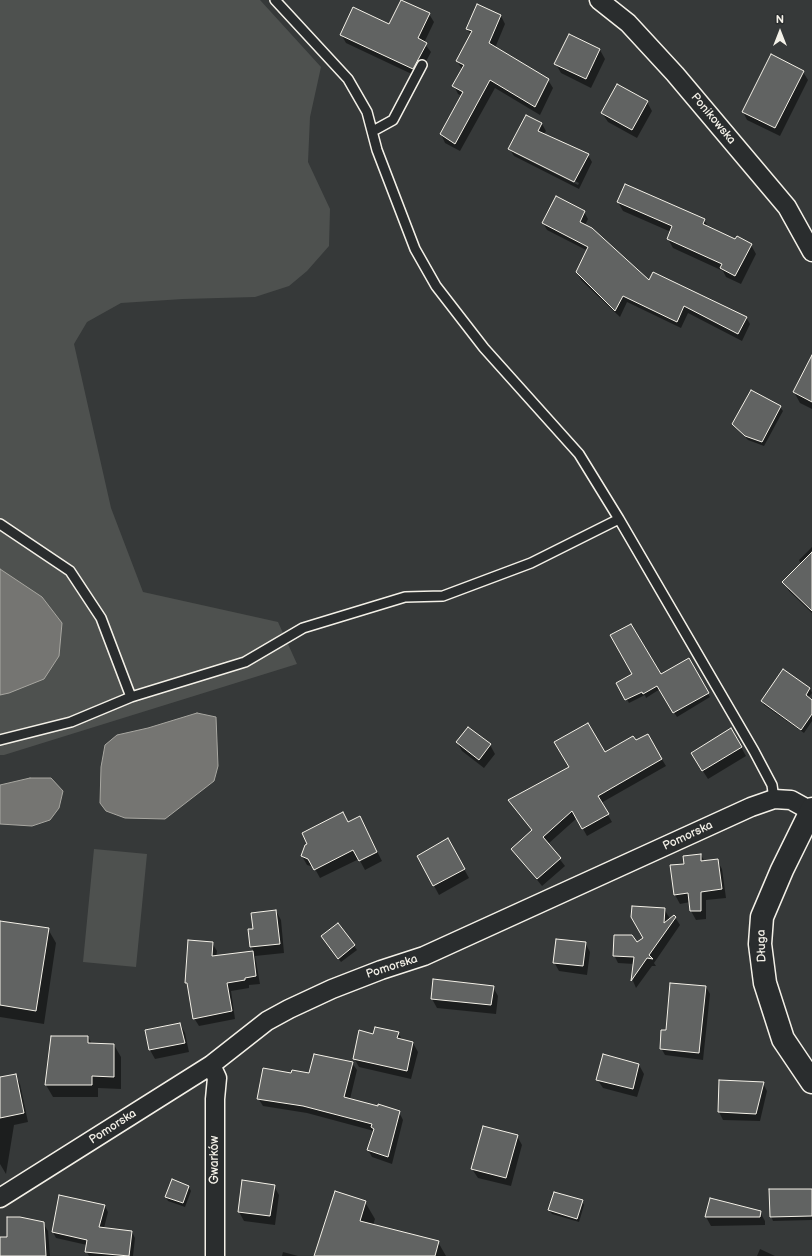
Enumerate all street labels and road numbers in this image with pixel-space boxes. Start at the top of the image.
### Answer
street label: Ponikowska [687,90,739,148]
street label: Pomorska [661,818,715,854]
street label: Długa [754,929,770,963]
street label: Pomorska [364,952,420,982]
street label: Pomorska [87,1106,139,1148]
street label: Gwarków [208,1136,222,1184]

